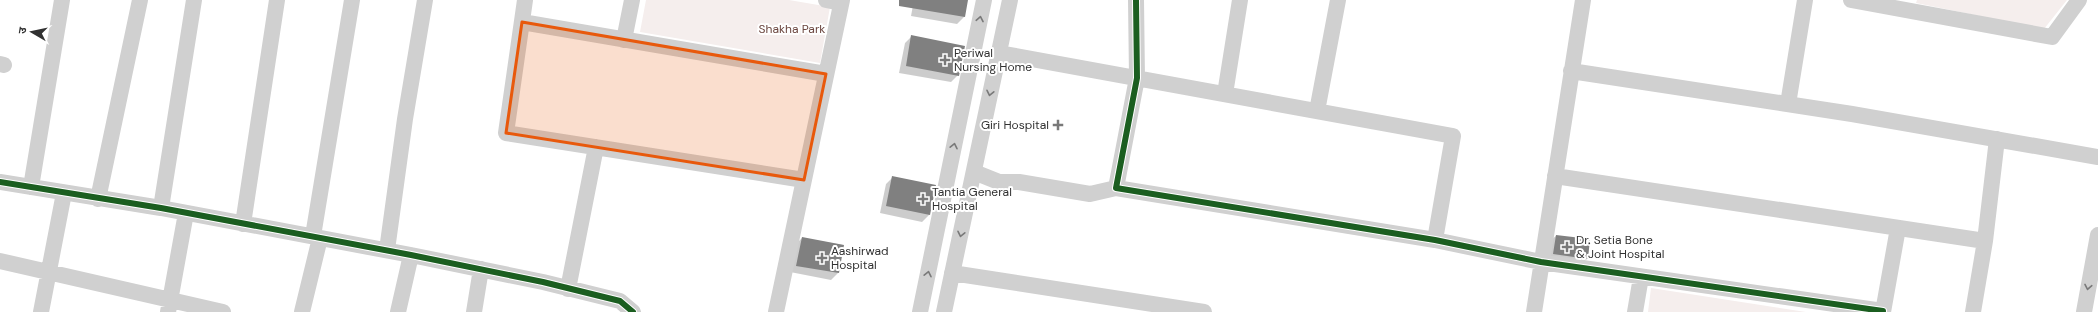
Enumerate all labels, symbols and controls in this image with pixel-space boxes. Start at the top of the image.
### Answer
north arrow [12,12,52,52]
one-way arrow [976,16,984,22]
park label: Shakha Park [759,21,825,37]
text: उ [15,26,30,35]
place label: Periwal Nursing Home [954,45,1032,75]
marker: Periwal Nursing Home [939,54,951,66]
one-way arrow [987,90,995,96]
place label: Giri Hospital [981,117,1049,133]
marker: Giri Hospital [1052,119,1064,131]
one-way arrow [950,143,958,150]
place label: Tantia General Hospital [932,184,1012,214]
marker: Tantia General Hospital [917,193,929,205]
one-way arrow [957,231,965,237]
place label: Dr. Setia Bone & Joint Hospital [1576,232,1664,262]
marker: Dr. Setia Bone & Joint Hospital [1561,241,1573,253]
place label: Aashirwad Hospital [831,243,889,273]
marker: Aashirwad Hospital [816,252,828,264]
one-way arrow [924,271,932,277]
one-way arrow [2085,284,2093,290]

